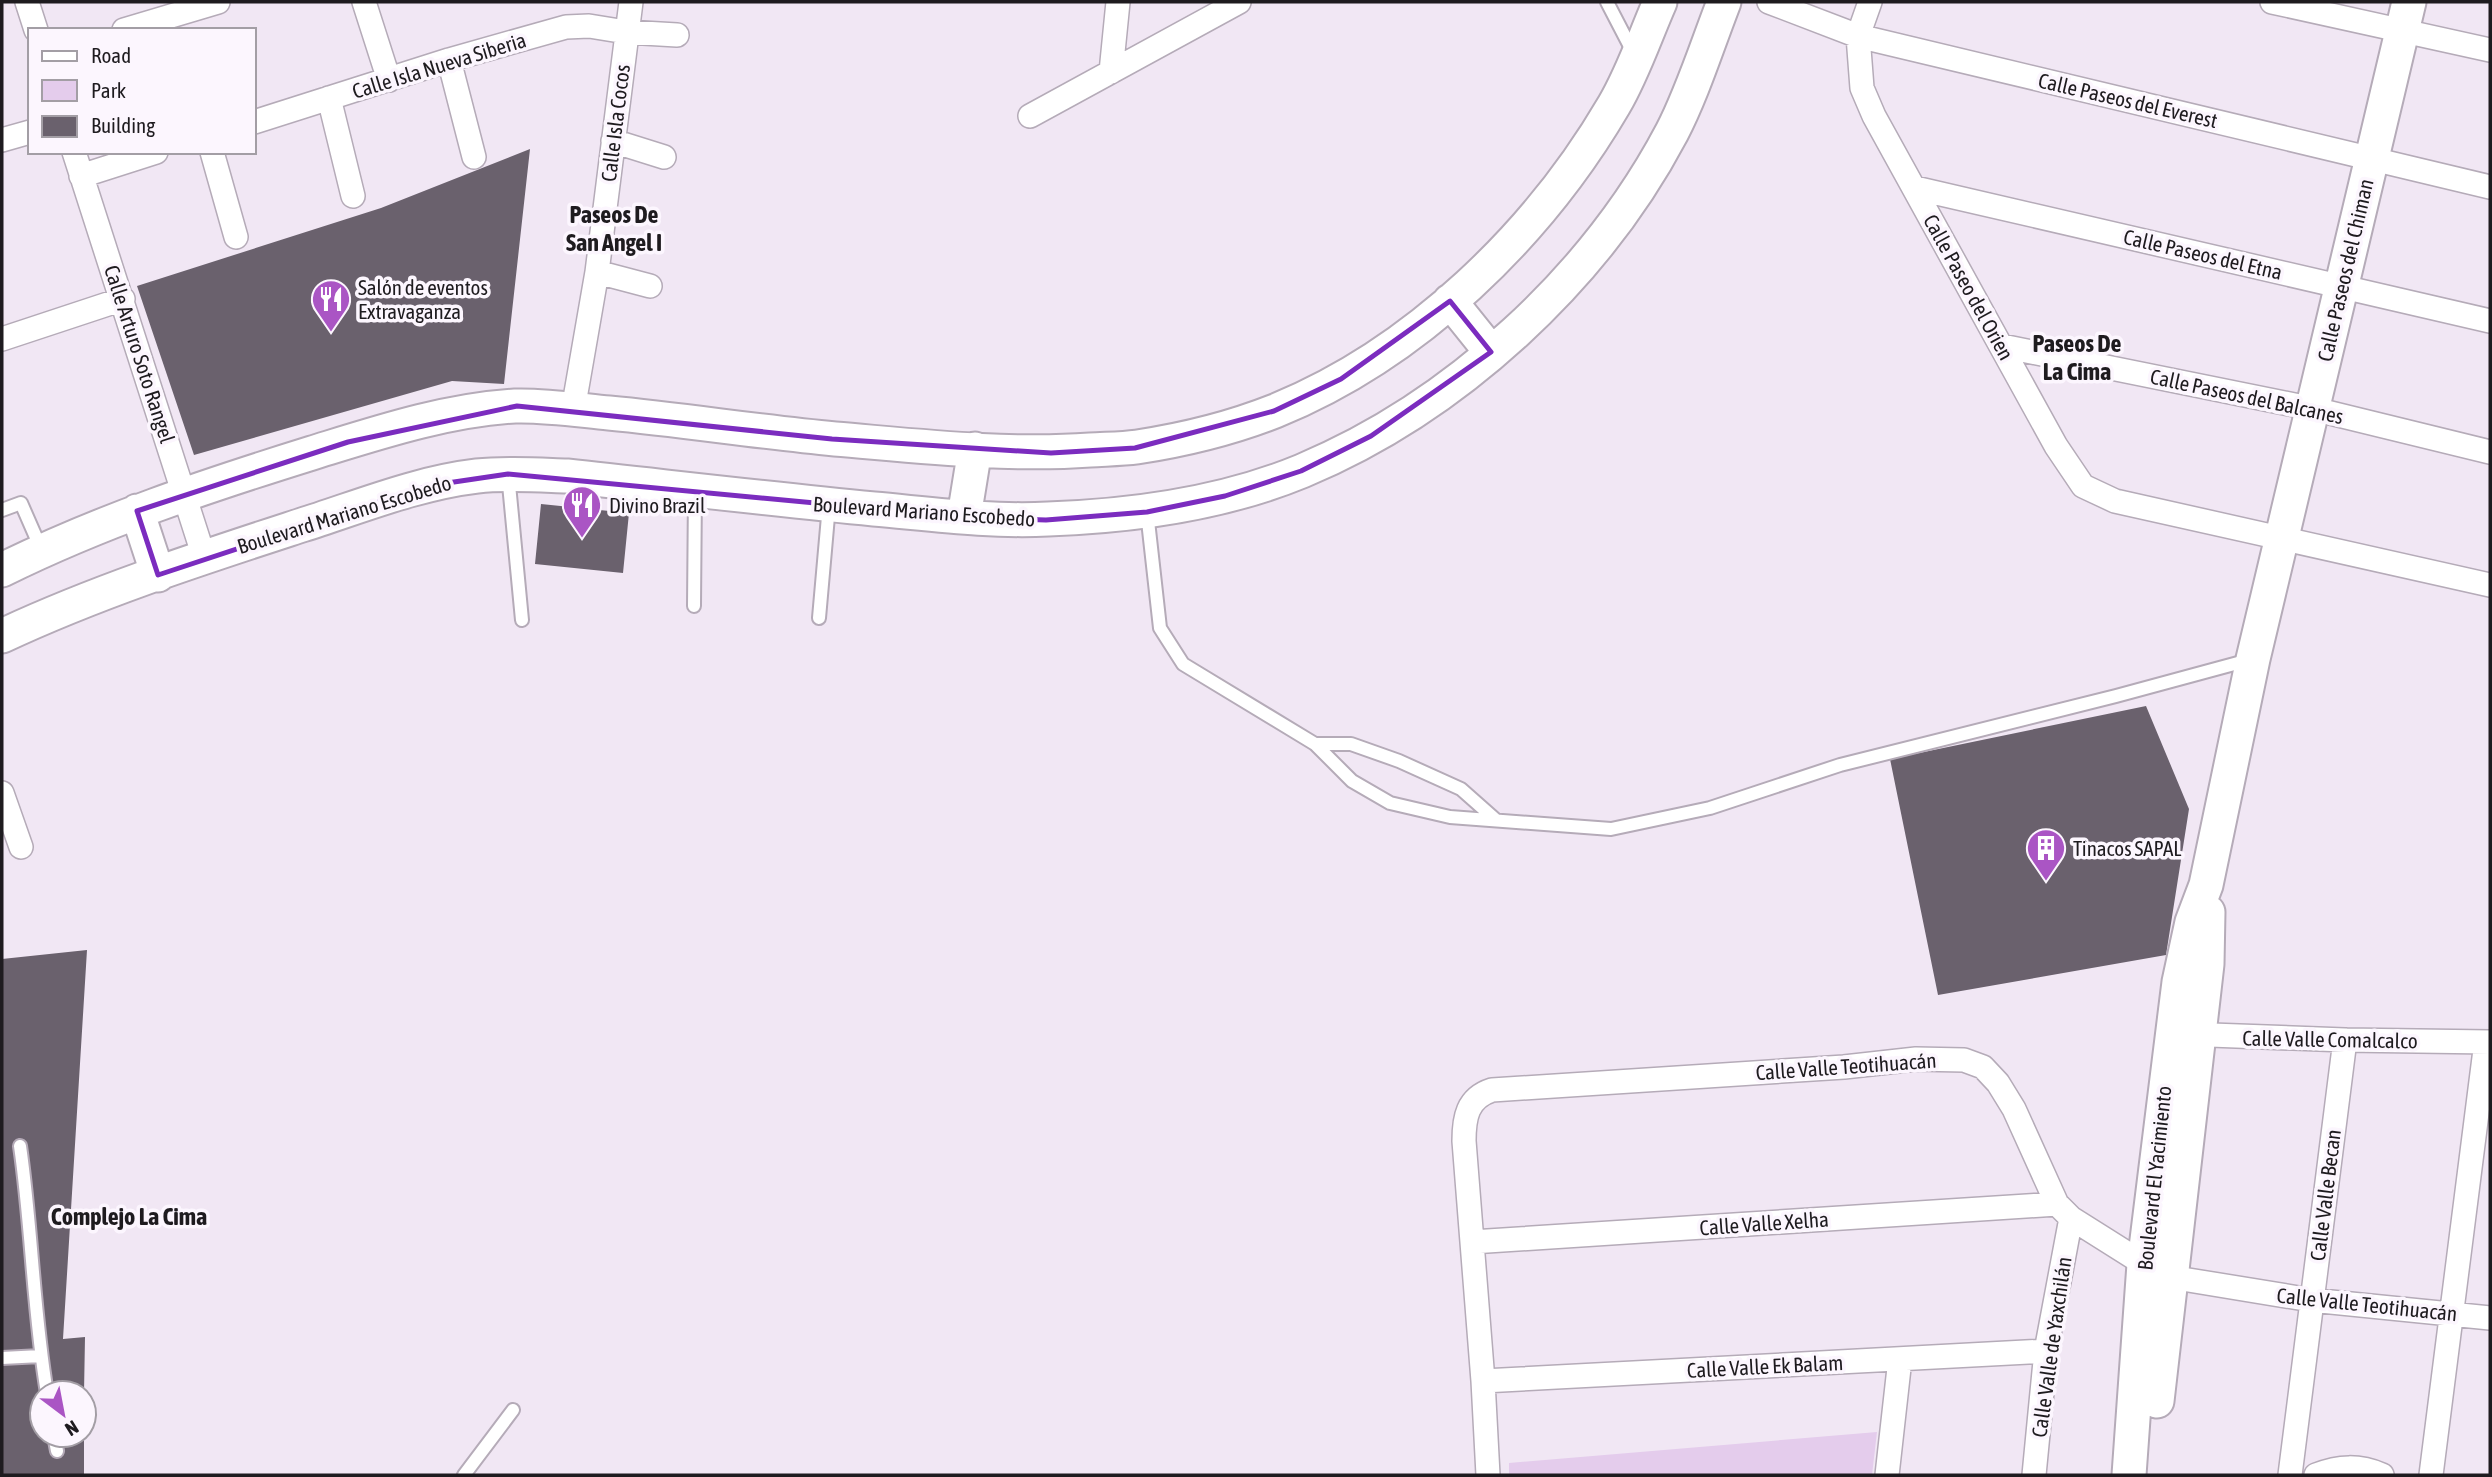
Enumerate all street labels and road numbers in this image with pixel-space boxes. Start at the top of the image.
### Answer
street label: Calle Isla Nueva Siberia [349,27,529,103]
street label: Calle Isla Cocos [596,63,634,183]
street label: Calle Paseos del Everest [2036,68,2220,132]
street label: Calle Paseos del Chiman [2312,176,2378,364]
street label: Calle Paseo del Orien [1919,210,2019,364]
street label: Calle Paseos del Etna [2121,224,2285,284]
street label: Calle Arturo Soto Rangel [100,262,180,446]
street label: Calle Paseos del Balcanes [2148,364,2346,428]
street label: Boulevard Mariano Escobedo [234,470,454,558]
street label: Boulevard Mariano Escobedo [812,491,1036,531]
street label: Calle Valle Comalcalco [2242,1025,2418,1053]
street label: Calle Valle Teotihuacán [1755,1048,1937,1084]
street label: Boulevard El Yacimiento [2132,1085,2176,1271]
street label: Calle Valle Becan [2305,1128,2345,1262]
street label: Calle Valle Xelha [1699,1207,1829,1239]
street label: Calle Valle de Yaxchilán [2026,1255,2076,1439]
street label: Calle Valle Teotihuacán [2276,1283,2458,1325]
street label: Calle Valle Ek Balam [1686,1350,1844,1382]

